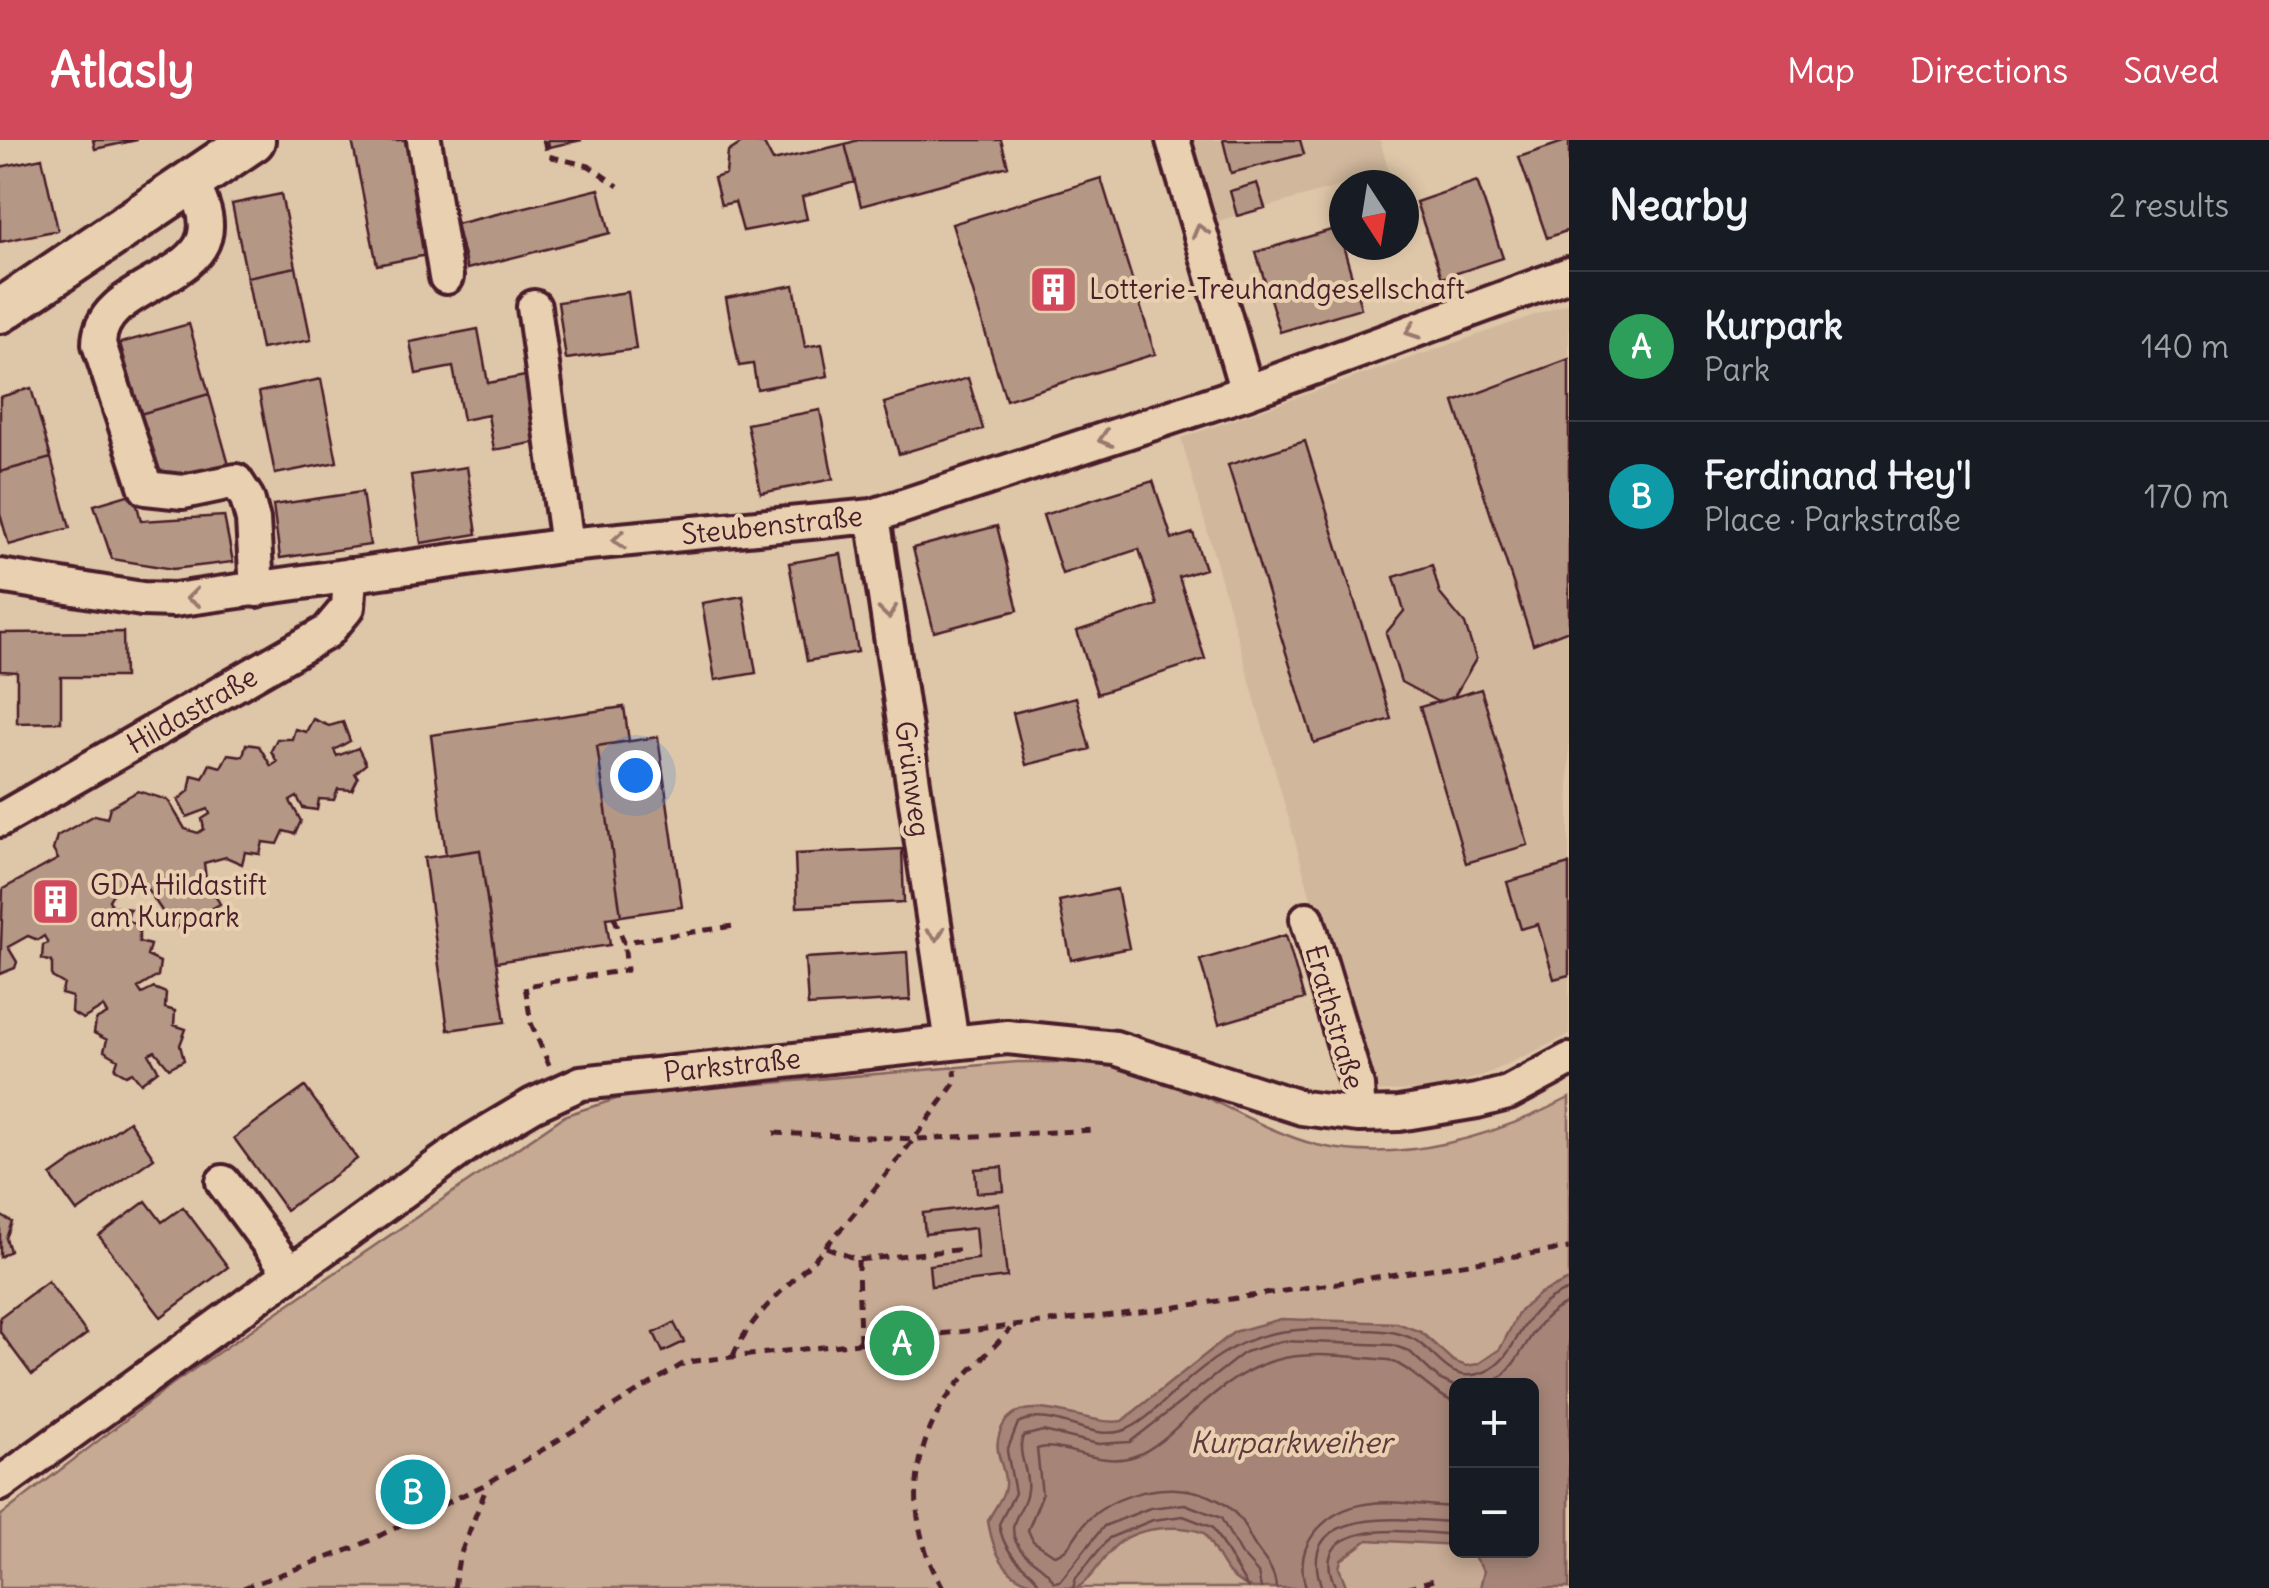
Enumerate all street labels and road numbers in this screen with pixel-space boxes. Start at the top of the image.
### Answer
street label: Steubenstraße [680,498,864,552]
street label: Hildastraße [120,658,264,762]
street label: Grünweg [887,719,939,839]
street label: Erathstraße [1297,941,1373,1093]
street label: Parkstraße [662,1040,802,1090]

